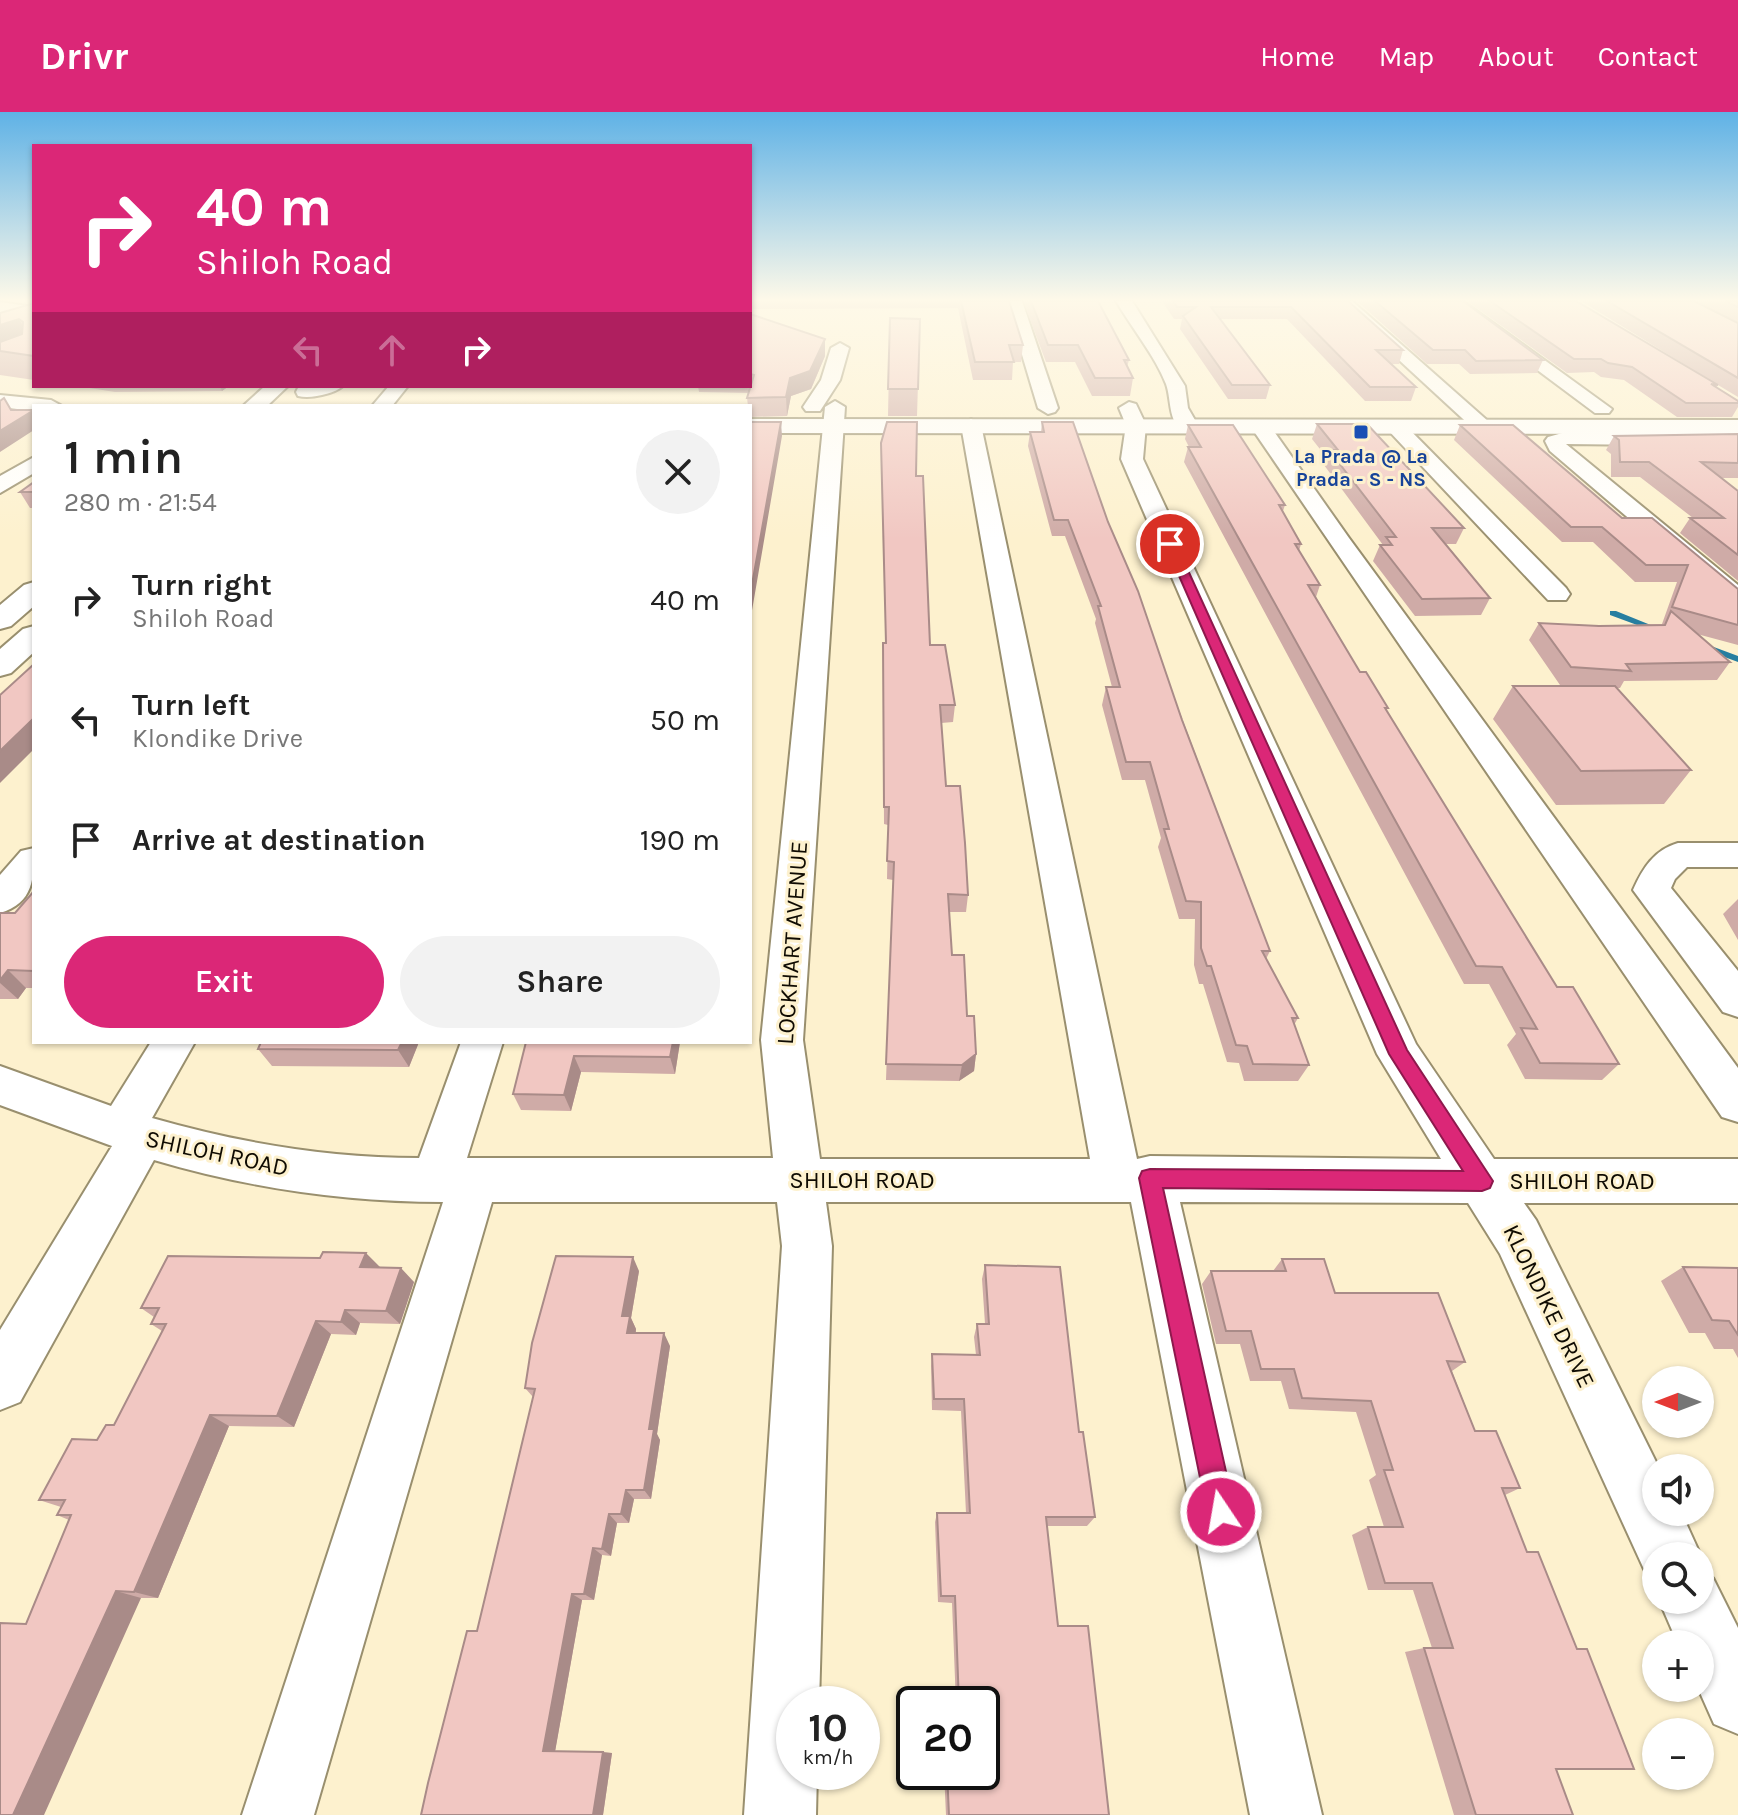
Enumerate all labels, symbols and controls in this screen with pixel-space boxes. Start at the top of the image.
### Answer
text: Drivr [40,34,128,79]
text: Home [1260,40,1335,73]
text: Map [1379,40,1434,73]
text: About [1478,40,1554,73]
text: Contact [1598,40,1698,73]
text: 40 m [196,174,332,239]
icon: right [64,176,168,280]
text: Shiloh Road [196,241,393,283]
icon: left [286,328,330,372]
icon: ahead [370,328,414,372]
icon: right [454,328,498,372]
marker: La Prada @ La Prada - S - NS [1352,423,1370,441]
text: 1 min [64,429,183,485]
button: close [636,430,720,514]
place label: La Prada @ La Prada - S - NS [1294,445,1428,491]
text: 280 m · 21:54 [64,487,217,518]
pin [1136,510,1204,578]
icon: arrive [1148,522,1192,566]
text: Turn right [132,567,272,603]
icon: right [64,578,108,622]
text: 40 m [650,582,720,618]
text: Shiloh Road [132,603,274,634]
text: Turn left [132,687,250,723]
icon: left [64,698,108,742]
text: 50 m [650,702,720,738]
text: Klondike Drive [132,723,303,754]
icon: arrive [64,818,108,862]
text: Arrive at destination [132,822,426,858]
text: 190 m [640,822,720,858]
street label: LOCKHART AVENUE [771,840,813,1046]
button: Exit [64,936,384,1028]
button: Share [400,936,720,1028]
street label: SHILOH ROAD [143,1124,291,1182]
street label: SHILOH ROAD [789,1166,935,1194]
street label: SHILOH ROAD [1509,1167,1655,1195]
street label: KLONDIKE DRIVE [1497,1220,1601,1392]
north arrow [1642,1366,1714,1438]
map controls [1642,1366,1714,1790]
button: sound [1642,1454,1714,1526]
position arrow [1179,1470,1263,1554]
button: search [1642,1542,1714,1614]
button: + [1642,1630,1714,1702]
speed limit sign: 20 [896,1686,1000,1790]
text: 10 [808,1704,848,1751]
button: − [1642,1718,1714,1790]
text: km/h [803,1746,853,1769]

